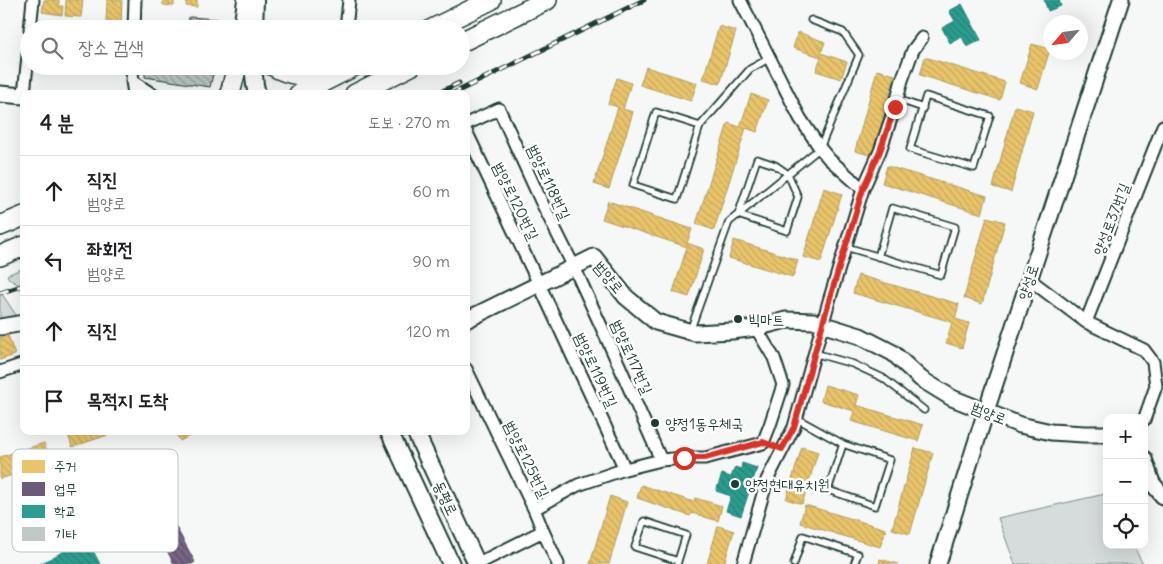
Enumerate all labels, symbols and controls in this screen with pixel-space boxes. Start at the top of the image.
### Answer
north arrow [1043,15,1088,60]
search box [20,20,470,75]
icon: search [38,34,66,62]
text: 장소 검색 [78,35,144,59]
route end [884,96,907,119]
text: 4 분 [40,109,74,136]
text: 도보 · 270 m [368,112,450,132]
street label: 범양로118번길 [523,141,575,223]
street label: 범양로120번길 [489,159,543,243]
text: 직진 [87,167,118,191]
icon: ahead [40,177,68,205]
street label: 양성로37번길 [1088,180,1134,258]
text: 60 m [412,181,450,201]
text: 범양로 [87,193,126,213]
text: 좌회전 [87,237,133,261]
icon: left [40,247,68,275]
text: 90 m [412,251,450,271]
street label: 범양로 [590,257,628,297]
street label: 양성로 [1013,262,1043,302]
text: 범양로 [87,263,126,283]
place label: 빅마트 [748,310,784,329]
marker: 빅마트 [732,313,744,325]
icon: ahead [40,317,68,345]
street label: 범양로117번길 [607,317,657,397]
text: 직진 [87,318,118,342]
text: 120 m [407,321,450,341]
street label: 범양로119번길 [570,329,622,411]
icon: arrive [40,387,68,415]
text: 목적지 도착 [87,388,168,412]
street label: 범양로 [969,397,1009,429]
place label: 양정1동우체국 [665,414,743,433]
map controls [1103,414,1148,549]
button: + [1103,414,1148,459]
street label: 범양로125번길 [500,417,554,501]
marker: 양정1동우체국 [649,417,661,429]
route start [673,447,696,470]
legend [12,449,178,552]
text: 주거 [54,457,77,475]
button: − [1103,459,1148,504]
place label: 양정현대유치원 [745,475,830,494]
street label: 동평로 [430,478,462,518]
marker: 양정현대유치원 [729,478,741,490]
text: 업무 [54,480,77,498]
text: 학교 [54,502,77,520]
button: locate [1103,504,1148,549]
text: 기타 [54,525,77,543]

